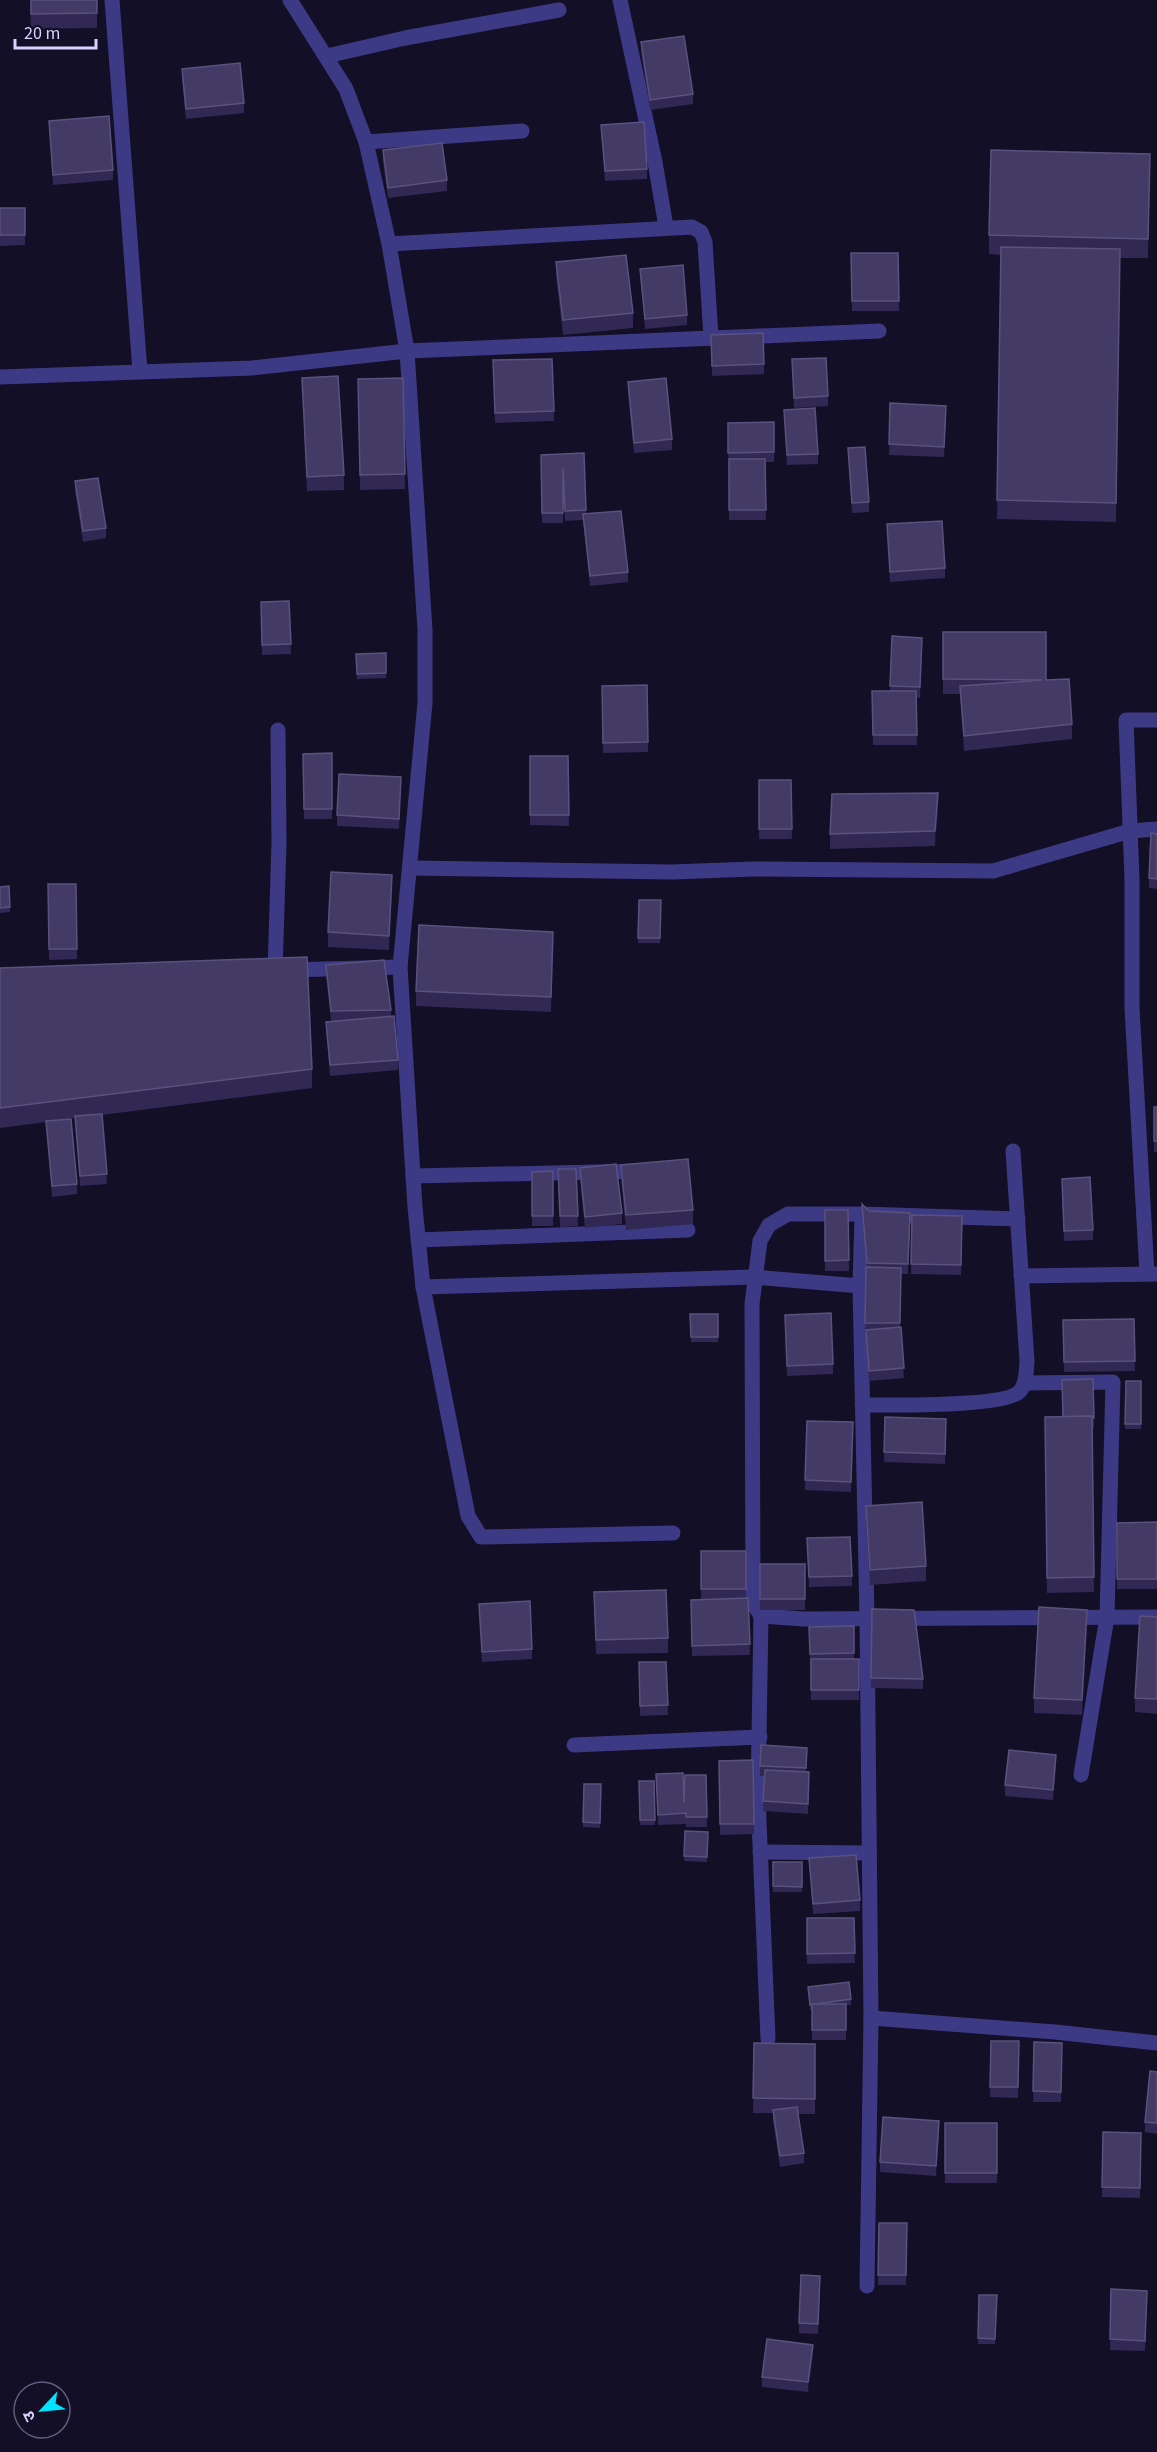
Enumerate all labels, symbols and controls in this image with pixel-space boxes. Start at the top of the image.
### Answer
scale bar [15,12,96,50]
text: 20 m [24,21,60,46]
north arrow [12,2380,72,2440]
text: उ [17,2407,41,2425]

